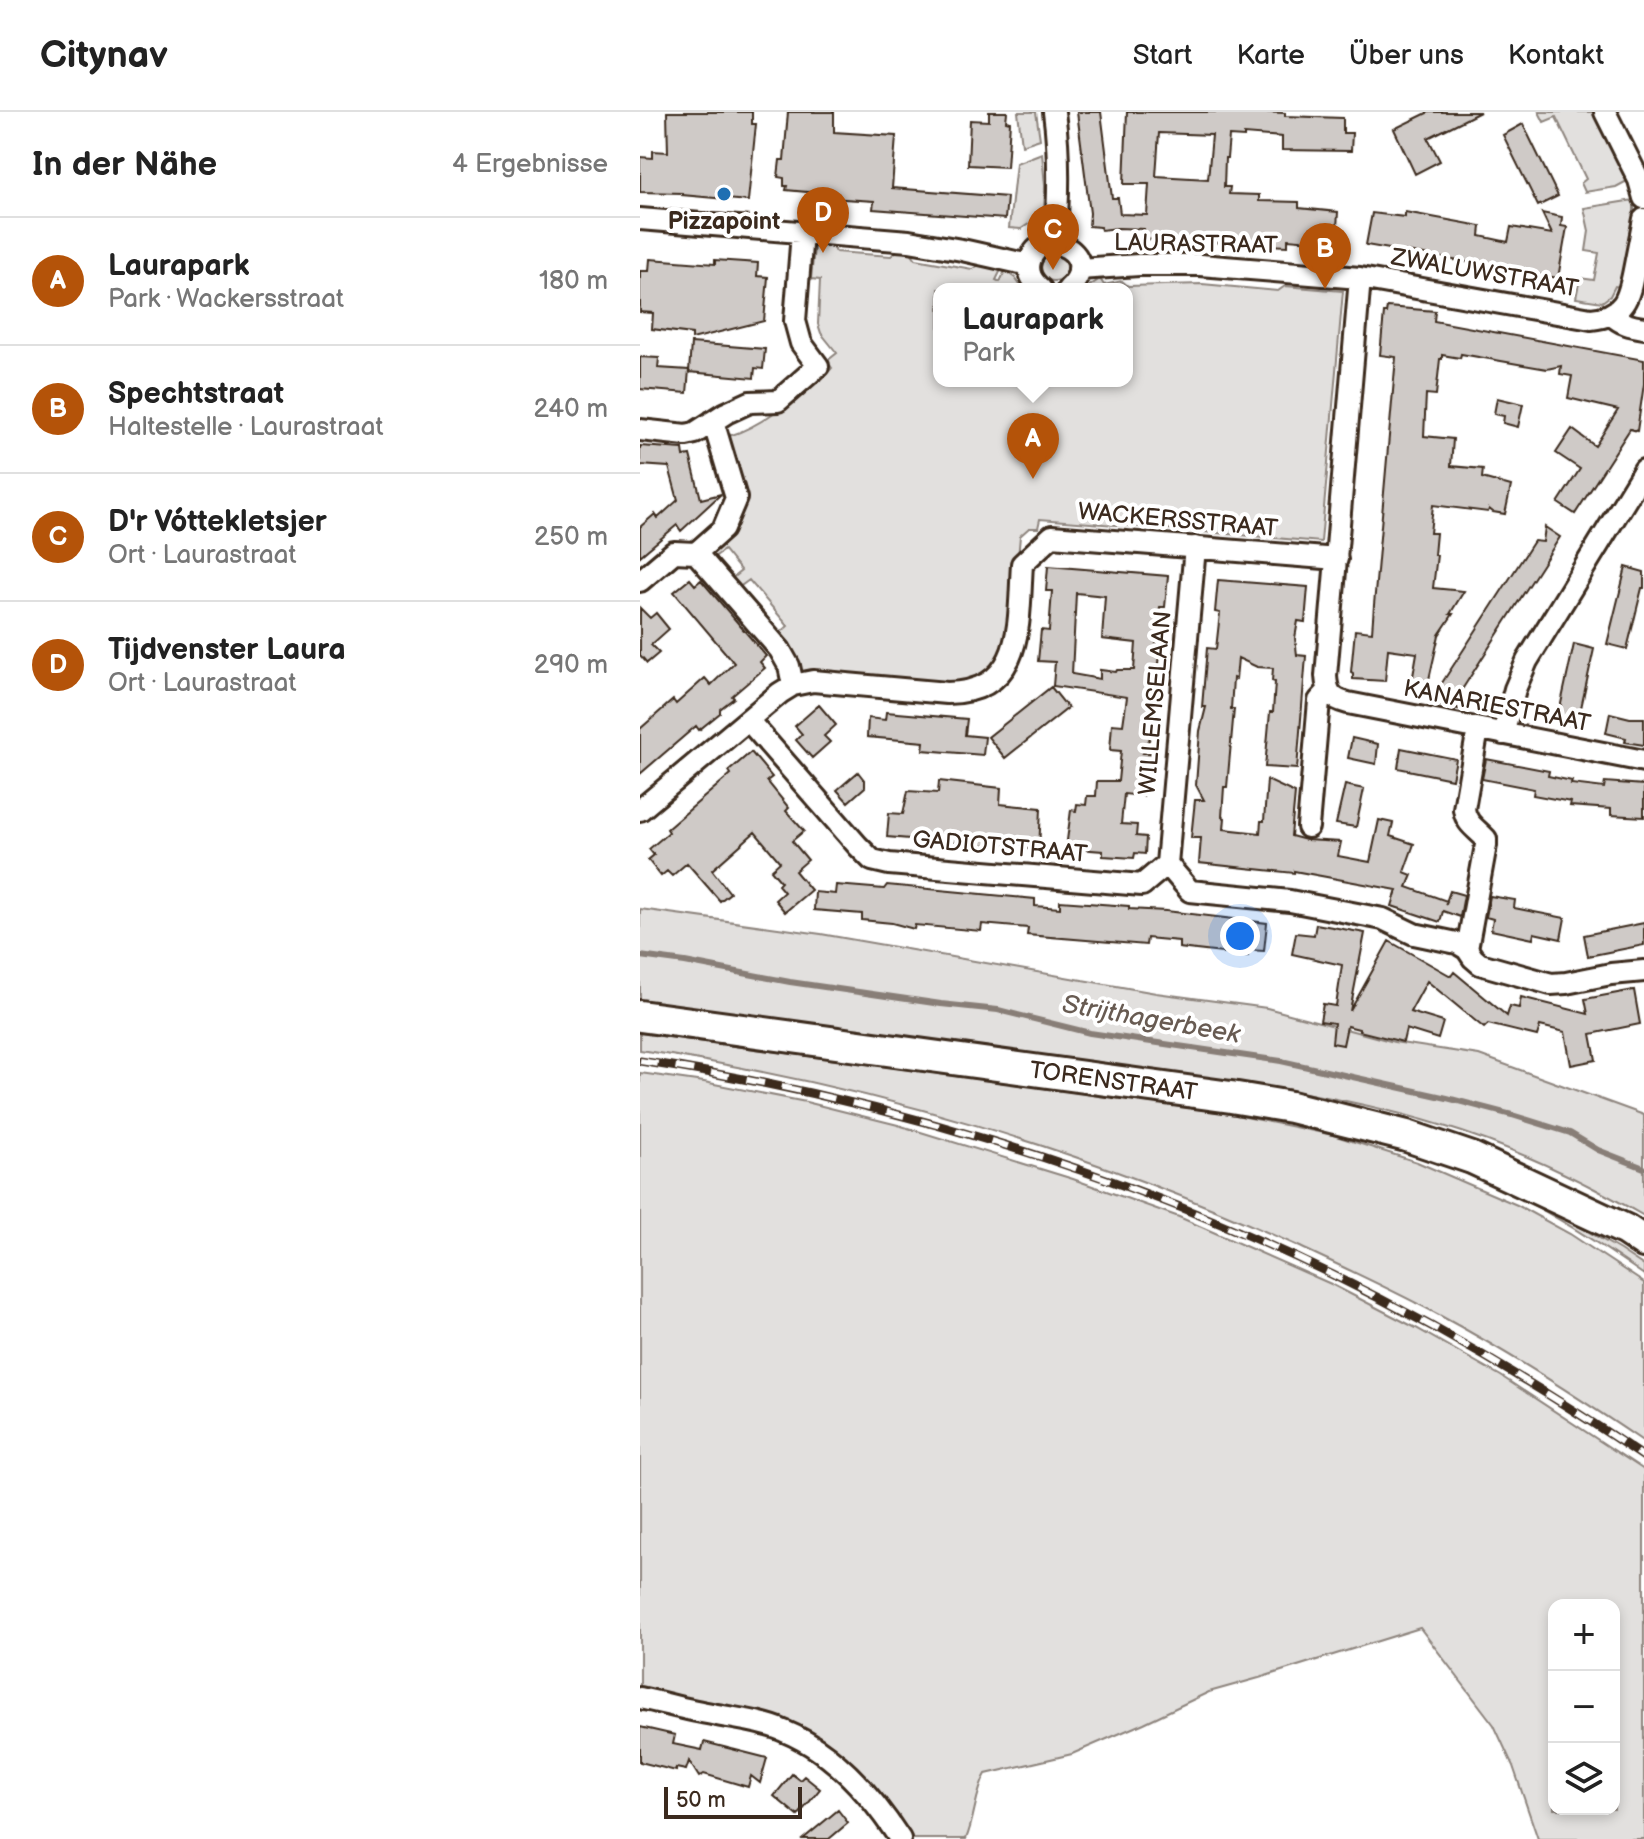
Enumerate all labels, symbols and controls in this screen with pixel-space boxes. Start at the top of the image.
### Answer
text: Citynav [40,33,167,78]
text: Start [1133,39,1192,72]
text: Karte [1236,39,1305,72]
text: Über uns [1349,39,1464,72]
text: Kontakt [1508,39,1604,72]
text: In der Nähe [32,144,217,185]
text: 4 Ergebnisse [452,149,608,180]
marker: Pizzapoint [715,185,733,203]
pin: D [797,187,849,253]
pin: C [1027,204,1079,270]
place label: Pizzapoint [668,207,780,236]
pin: B [1299,223,1351,289]
street label: LAURASTRAAT [1114,228,1279,260]
street label: ZWALUWSTRAAT [1388,242,1581,304]
text: Laurapark [108,248,249,284]
text: A [50,266,66,297]
text: 180 m [539,266,608,297]
popup [933,283,1133,387]
text: Park · Wackersstraat [108,284,344,315]
text: Laurapark [962,302,1104,338]
text: Park [962,338,1014,369]
text: Spechtstraat [108,376,284,412]
text: B [49,394,67,425]
text: 240 m [533,394,608,425]
text: Haltestelle · Laurastraat [108,412,384,443]
pin: A [1007,413,1059,479]
street label: WACKERSSTRAAT [1077,497,1280,543]
text: D'r Vóttekletsjer [108,504,327,540]
text: C [49,522,67,553]
text: 250 m [534,522,608,553]
text: Ort · Laurastraat [108,540,297,571]
street label: WILLEMSELAAN [1132,610,1178,796]
text: Tijdvenster Laura [108,632,346,668]
text: D [49,650,67,681]
text: 290 m [534,650,608,681]
text: Ort · Laurastraat [108,668,297,699]
street label: KANARIESTRAAT [1401,674,1594,738]
street label: GADIOTSTRAAT [911,825,1089,869]
your location [1220,916,1260,956]
water label: Strijthagerbeek [1060,989,1243,1051]
street label: TORENSTRAAT [1028,1055,1200,1107]
map controls [1548,1599,1620,1815]
button: + [1548,1599,1620,1671]
button: − [1548,1671,1620,1743]
button: layers [1548,1743,1620,1815]
scale bar [664,1783,802,1819]
text: 50 m [676,1787,726,1814]

